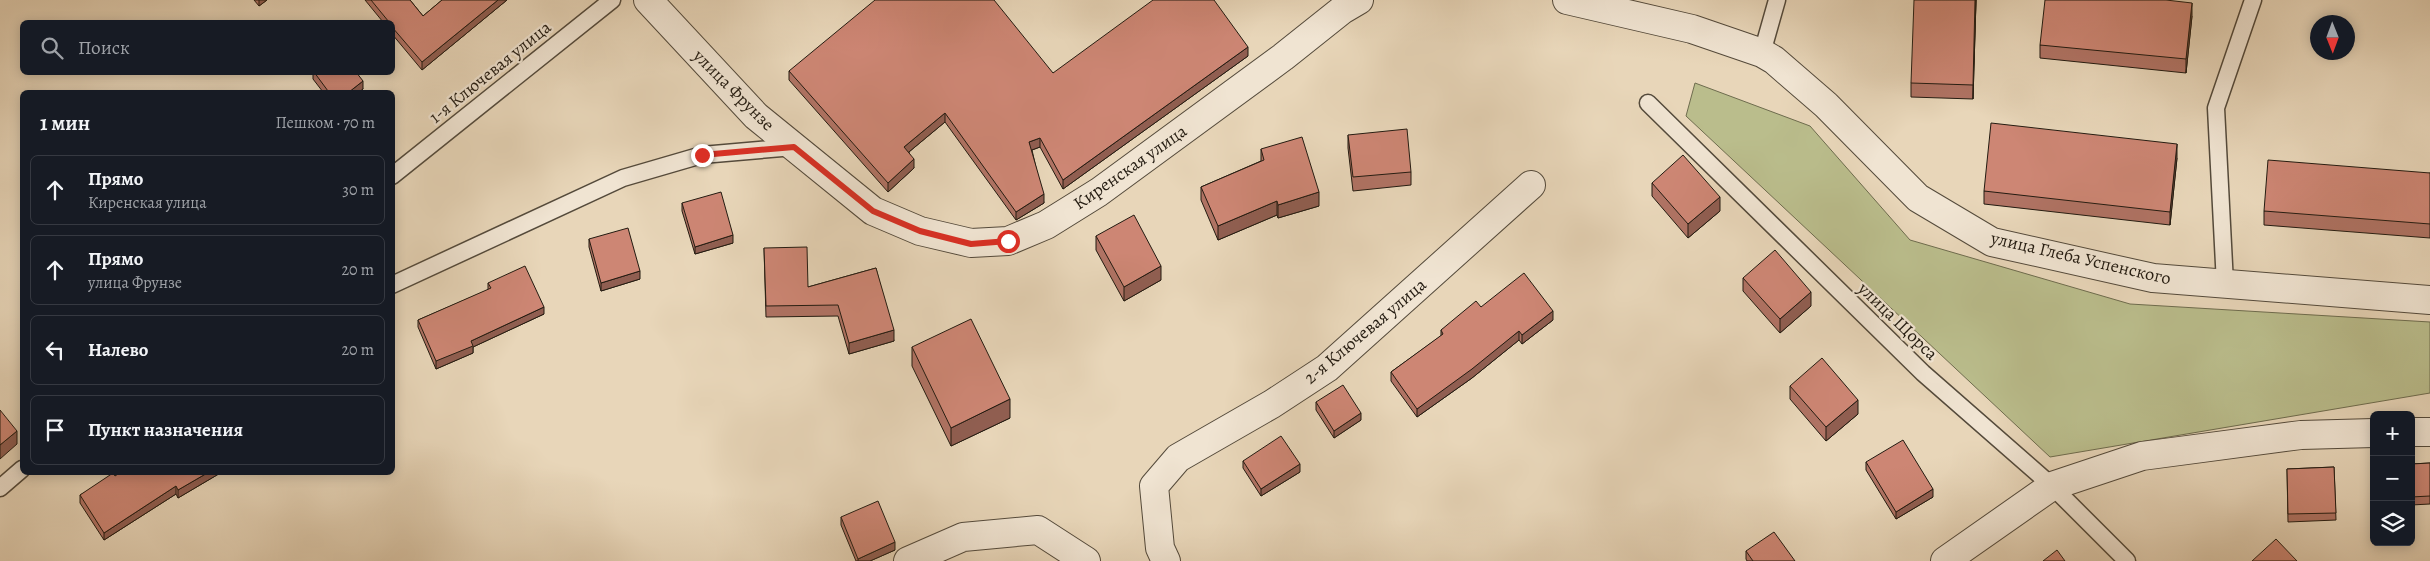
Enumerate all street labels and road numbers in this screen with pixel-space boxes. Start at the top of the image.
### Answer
street label: 1-я Ключевая улица [424,15,557,129]
street label: улица Фрунзе [687,43,780,136]
street label: Киренская улица [1068,118,1192,215]
street label: улица Глеба Успенского [1988,225,2173,290]
street label: 2-я Ключевая улица [1299,272,1432,389]
street label: улица Щорса [1852,276,1944,366]

